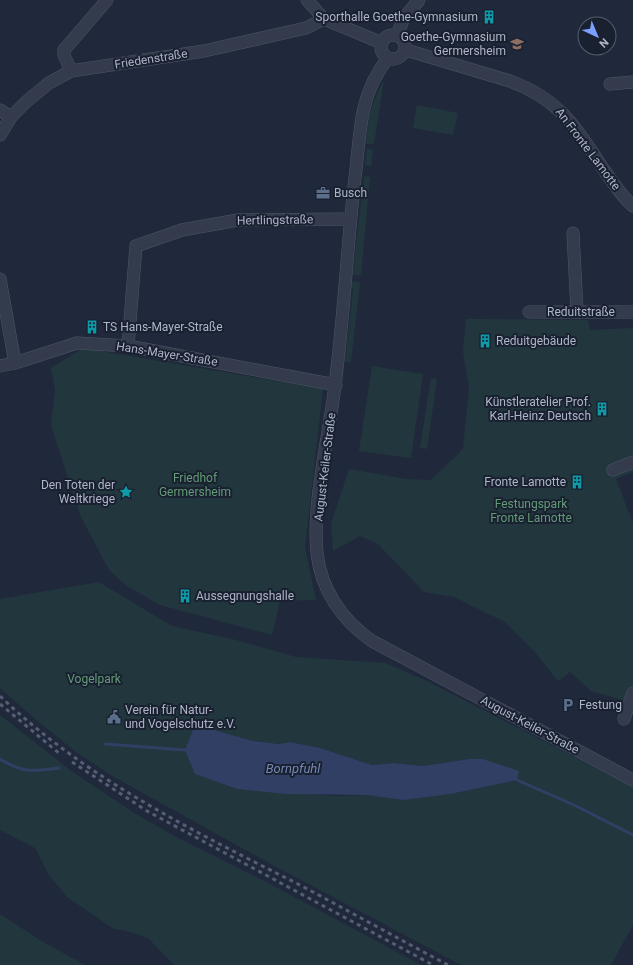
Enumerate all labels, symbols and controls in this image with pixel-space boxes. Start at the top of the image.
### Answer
building icon: Sporthalle Goethe-Gymnasium [481,9,497,25]
place label: Sporthalle Goethe-Gymnasium [315,10,478,24]
north arrow [577,16,617,56]
place label: Goethe-Gymnasium Germersheim [401,30,506,58]
text: N [596,35,611,50]
school or university icon: Goethe-Gymnasium Germersheim [509,36,525,52]
street label: Friedenstraße [114,46,188,72]
street label: An Fronte Lamotte [553,105,623,193]
office icon: Busch [315,185,331,201]
place label: Busch [334,186,367,200]
street label: Hertlingstraße [237,212,313,228]
street label: Reduitstraße [547,305,615,319]
building icon: TS Hans-Mayer-Straße [84,319,100,335]
place label: TS Hans-Mayer-Straße [103,320,223,334]
building icon: Reduitgebäude [477,333,493,349]
place label: Reduitgebäude [496,334,576,348]
street label: Hans-Mayer-Straße [115,339,219,369]
place label: Künstleratelier Prof. Karl-Heinz Deutsch [485,395,591,423]
building icon: Künstleratelier Prof. Karl-Heinz Deutsch [594,401,610,417]
street label: August-Keiler-Straße [311,412,339,522]
park label: Friedhof Germersheim [159,471,231,499]
building icon: Fronte Lamotte [569,474,585,490]
place label: Fronte Lamotte [484,475,566,489]
place label: Den Toten der Weltkriege [41,478,115,506]
place icon: Den Toten der Weltkriege [118,484,134,500]
park label: Festungspark Fronte Lamotte [490,497,572,525]
building icon: Aussegnungshalle [177,588,193,604]
place label: Aussegnungshalle [196,589,294,603]
park label: Vogelpark [67,672,122,686]
street label: August-Keiler-Straße [478,693,582,757]
parking icon: Festung [560,697,576,713]
place label: Festung [579,698,622,712]
place label: Verein für Natur- und Vogelschutz e.V. [125,703,236,731]
public building icon: Verein für Natur- und Vogelschutz e.V. [106,709,122,725]
water label: Bornpfuhl [266,761,321,776]

